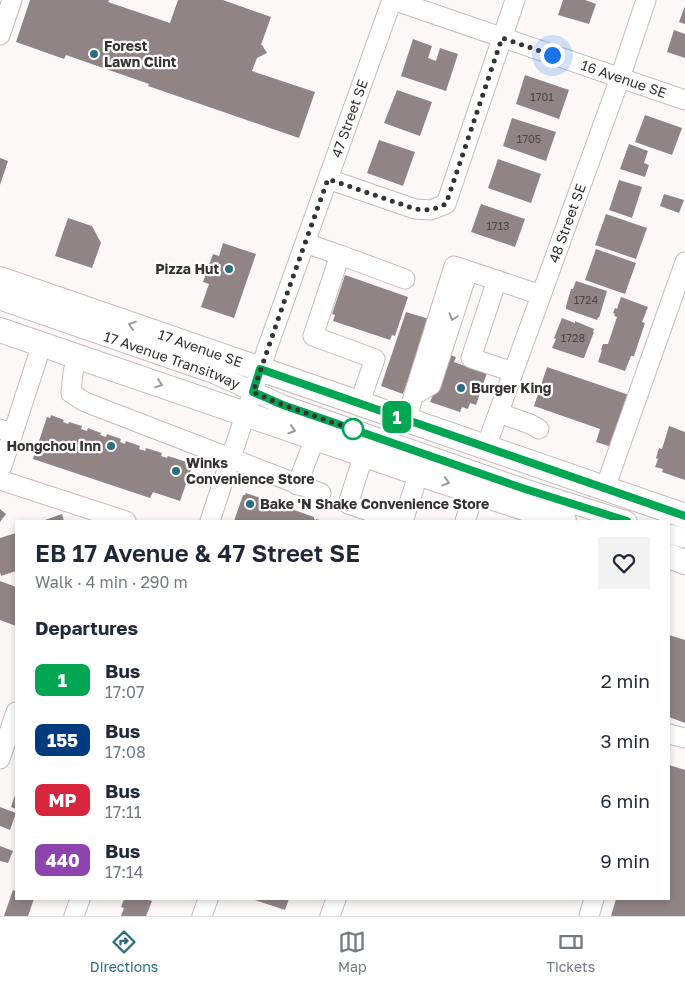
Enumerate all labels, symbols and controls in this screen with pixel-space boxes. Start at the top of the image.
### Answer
place label: Forest Lawn Clint [104,37,177,70]
your location [540,43,565,68]
marker: Forest Lawn Clint [88,48,100,60]
street label: 16 Avenue SE [579,56,669,101]
street label: 47 Street SE [327,77,371,160]
house number: 1701 [530,90,554,103]
house number: 1705 [517,132,541,145]
street label: 48 Street SE [545,181,589,265]
house number: 1713 [487,219,509,232]
place label: Pizza Hut [155,260,219,277]
marker: Pizza Hut [223,263,235,275]
house number: 1724 [574,293,598,306]
one-way arrow [449,312,459,321]
one-way arrow [128,320,136,330]
street label: 17 Avenue SE [156,325,245,370]
street label: 17 Avenue Transitway [102,327,243,392]
house number: 1728 [561,331,585,344]
one-way arrow [154,378,162,388]
place label: Burger King [471,379,551,396]
marker: Burger King [455,382,467,394]
line badge: 1 [381,401,413,433]
text: 1 [392,406,402,428]
unlabelled marker [342,418,364,440]
one-way arrow [287,424,296,434]
place label: Hongchou Inn [6,437,101,454]
marker: Hongchou Inn [105,440,117,452]
place label: Winks Convenience Store [186,454,315,487]
marker: Winks Convenience Store [170,465,182,477]
one-way arrow [441,476,449,486]
place label: Bake 'N Shake Convenience Store [260,495,489,512]
marker: Bake 'N Shake Convenience Store [244,498,256,510]
button: heart [598,537,650,589]
text: EB 17 Avenue & 47 Street SE [35,538,360,567]
text: Walk · 4 min · 290 m [35,572,188,592]
text: Departures [35,616,138,639]
text: Bus [105,659,140,682]
text: 1 [58,669,67,691]
text: 2 min [601,669,650,692]
text: 17:07 [105,682,144,702]
text: Bus [105,719,140,742]
text: 155 [47,729,78,751]
text: 3 min [601,729,650,752]
text: 17:08 [105,742,146,762]
text: Bus [105,779,140,802]
text: MP [48,789,77,811]
text: 6 min [600,789,650,812]
text: 17:11 [105,802,142,822]
text: Bus [105,839,140,862]
text: 440 [45,849,80,871]
text: 9 min [600,849,650,872]
text: 17:14 [105,862,144,882]
tab: Directions [90,928,158,975]
tab: Map [338,928,367,975]
tab: Tickets [546,928,595,975]

